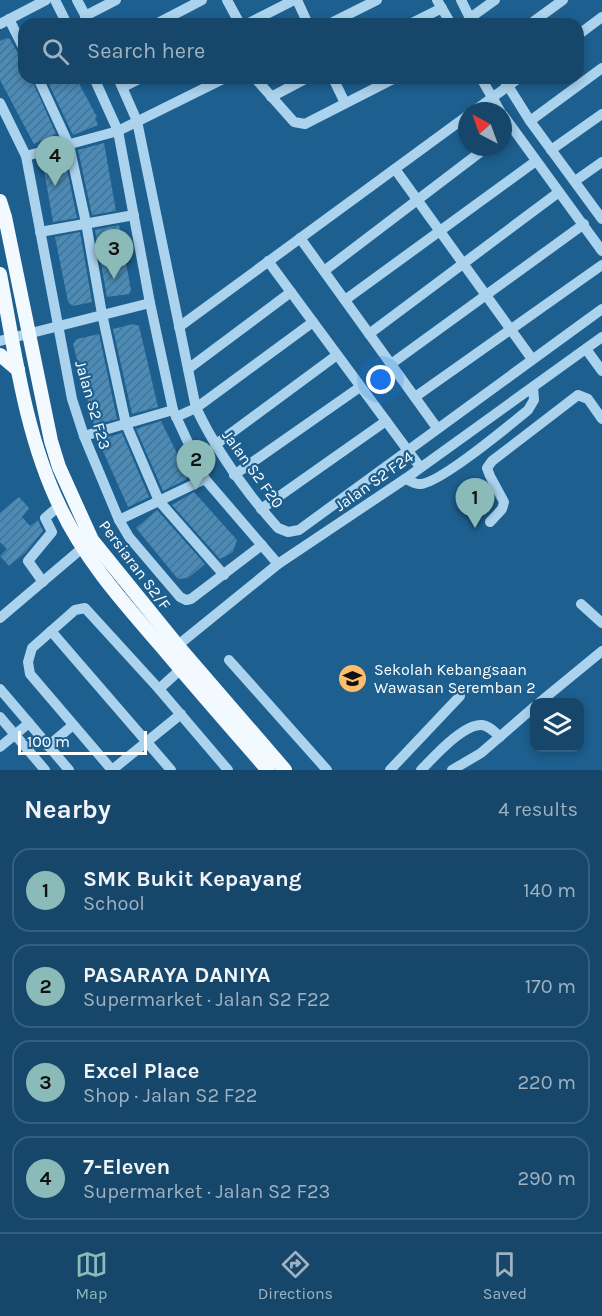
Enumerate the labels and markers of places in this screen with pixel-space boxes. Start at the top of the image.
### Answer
pin: 4 [36,136,74,186]
pin: 3 [94,230,134,279]
pin: 2 [176,440,216,490]
pin: 1 [456,478,494,528]
place label: Sekolah Kebangsaan Wawasan Seremban 2 [374,660,536,697]
school or university icon: Sekolah Kebangsaan Wawasan Seremban 2 [337,662,369,694]

